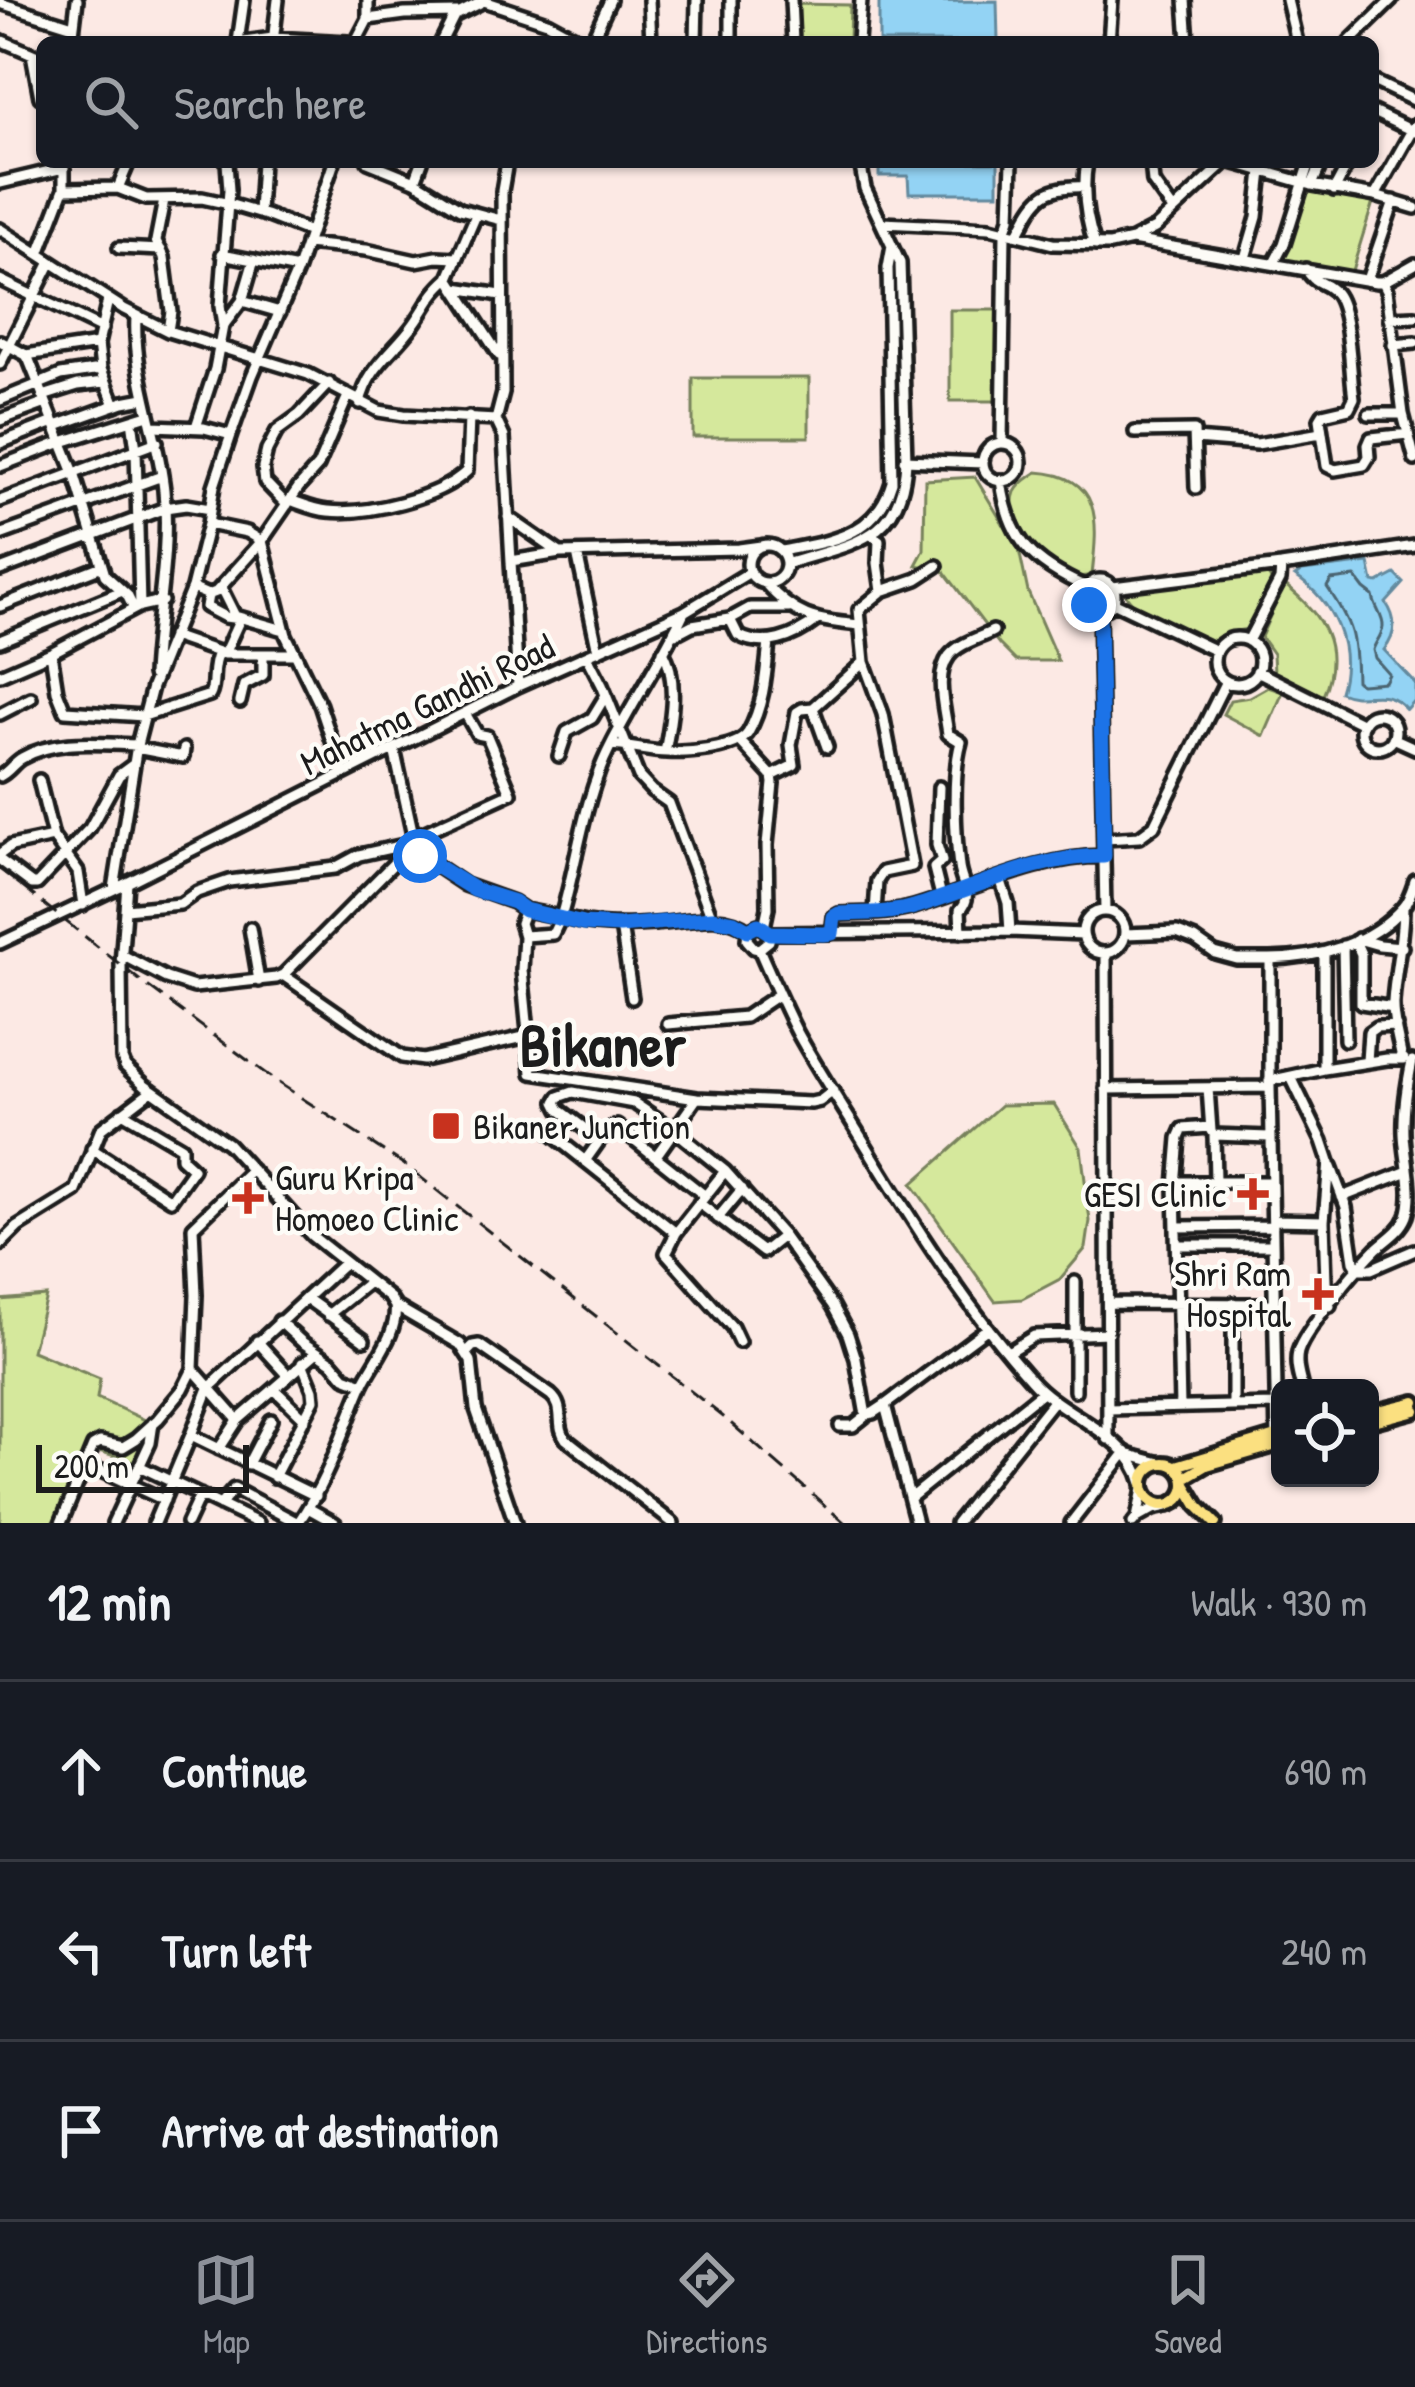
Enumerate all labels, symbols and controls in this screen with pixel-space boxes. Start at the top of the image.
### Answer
search box [36,36,1379,168]
icon: search [78,69,144,135]
text: Search here [174,72,366,133]
route end [1062,578,1116,632]
street label: Mahatma Gandhi Road [292,621,562,786]
route start [393,829,447,883]
district label: Bikaner [520,1003,687,1085]
place label: Bikaner Junction [473,1101,690,1150]
marker: Bikaner Junction [430,1110,462,1142]
place label: Guru Kripa Homoeo Clinic [275,1152,458,1242]
place label: GESI Clinic [1084,1169,1226,1218]
marker: GESI Clinic [1237,1178,1269,1210]
marker: Guru Kripa Homoeo Clinic [232,1182,264,1214]
place label: Shri Ram Hospital [1174,1248,1291,1338]
marker: Shri Ram Hospital [1302,1278,1334,1310]
map controls [1271,1379,1379,1487]
button: locate [1271,1379,1379,1487]
scale bar [36,1439,249,1492]
text: 200 m [54,1444,129,1488]
text: 12 min [48,1567,171,1636]
text: Walk · 930 m [1191,1575,1367,1628]
icon: ahead [48,1738,114,1804]
text: Continue [162,1740,307,1801]
text: 690 m [1284,1744,1367,1797]
icon: left [48,1918,114,1984]
text: Turn left [162,1920,311,1981]
text: 240 m [1281,1924,1367,1977]
icon: arrive [48,2098,114,2164]
text: Arrive at destination [162,2100,499,2161]
tab: Map [193,2247,259,2363]
tab: Directions [646,2247,768,2363]
tab: Saved [1154,2247,1222,2363]

